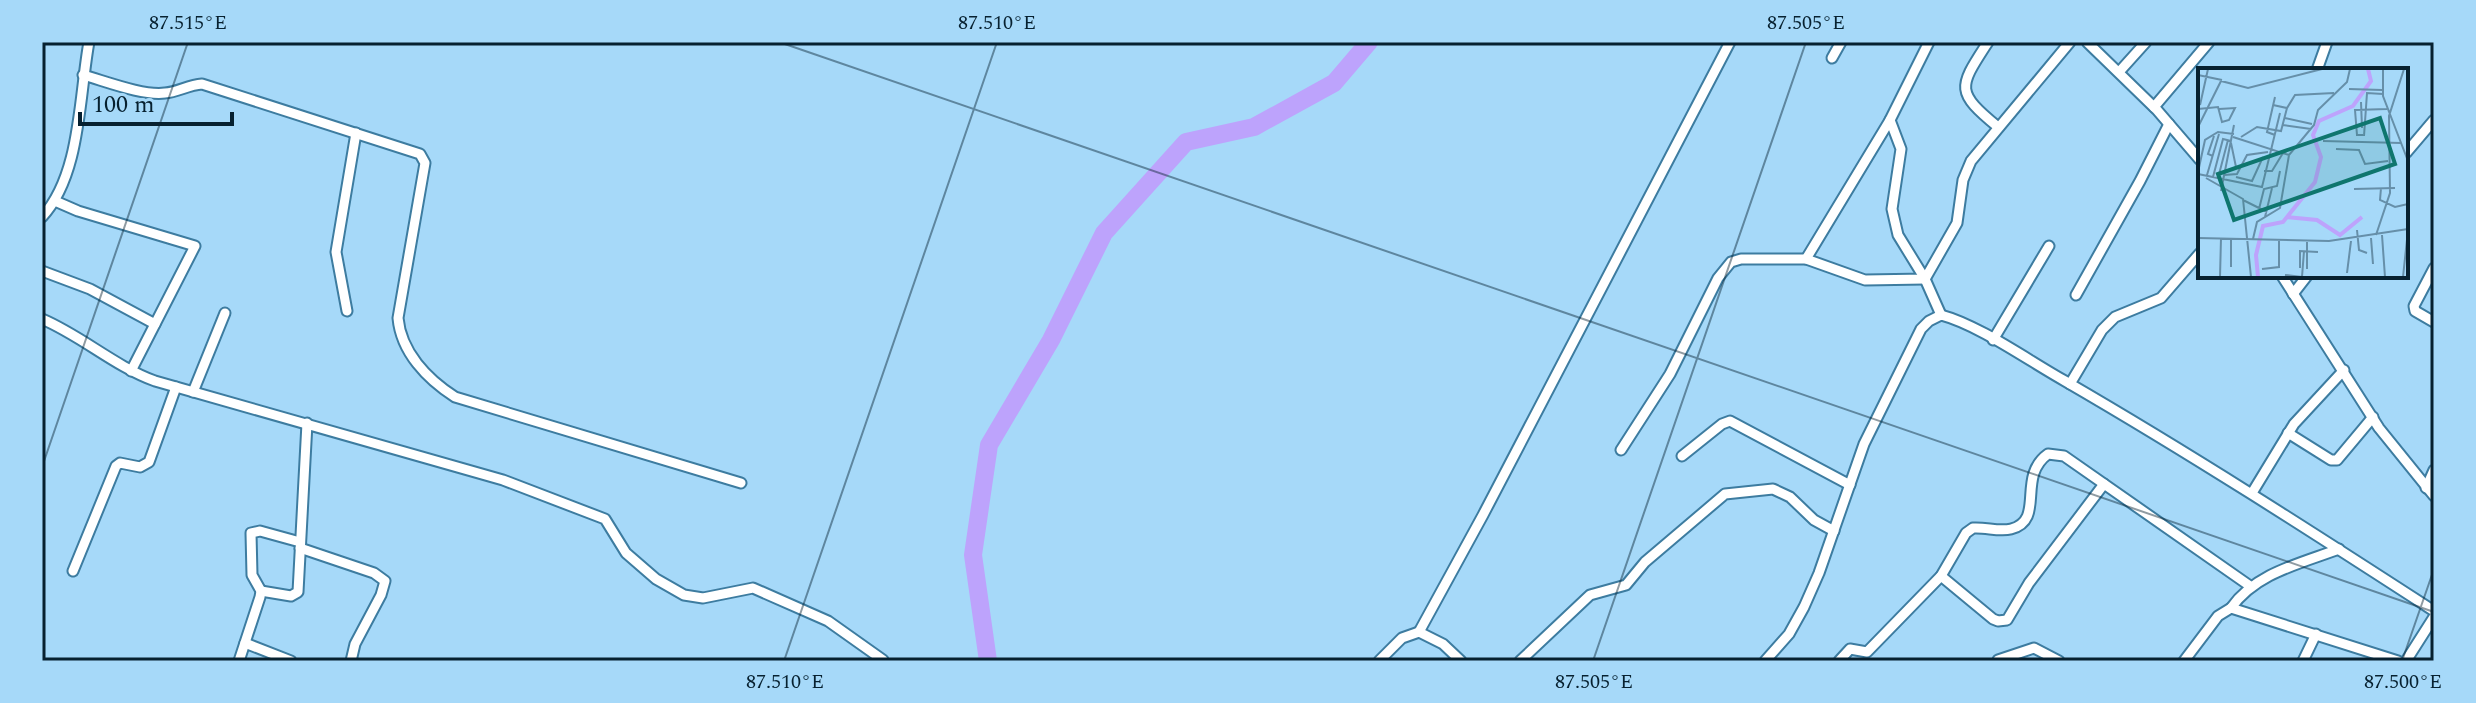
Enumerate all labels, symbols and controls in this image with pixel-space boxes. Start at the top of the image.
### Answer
text: 87.515°E [149,8,227,38]
text: 87.510°E [958,8,1036,38]
text: 87.505°E [1767,8,1845,38]
inset map [2198,68,2408,278]
scale bar [80,76,232,126]
text: 100 m [92,87,155,123]
text: 87.510°E [746,667,824,697]
text: 87.505°E [1555,667,1633,697]
text: 87.500°E [2364,667,2442,697]

